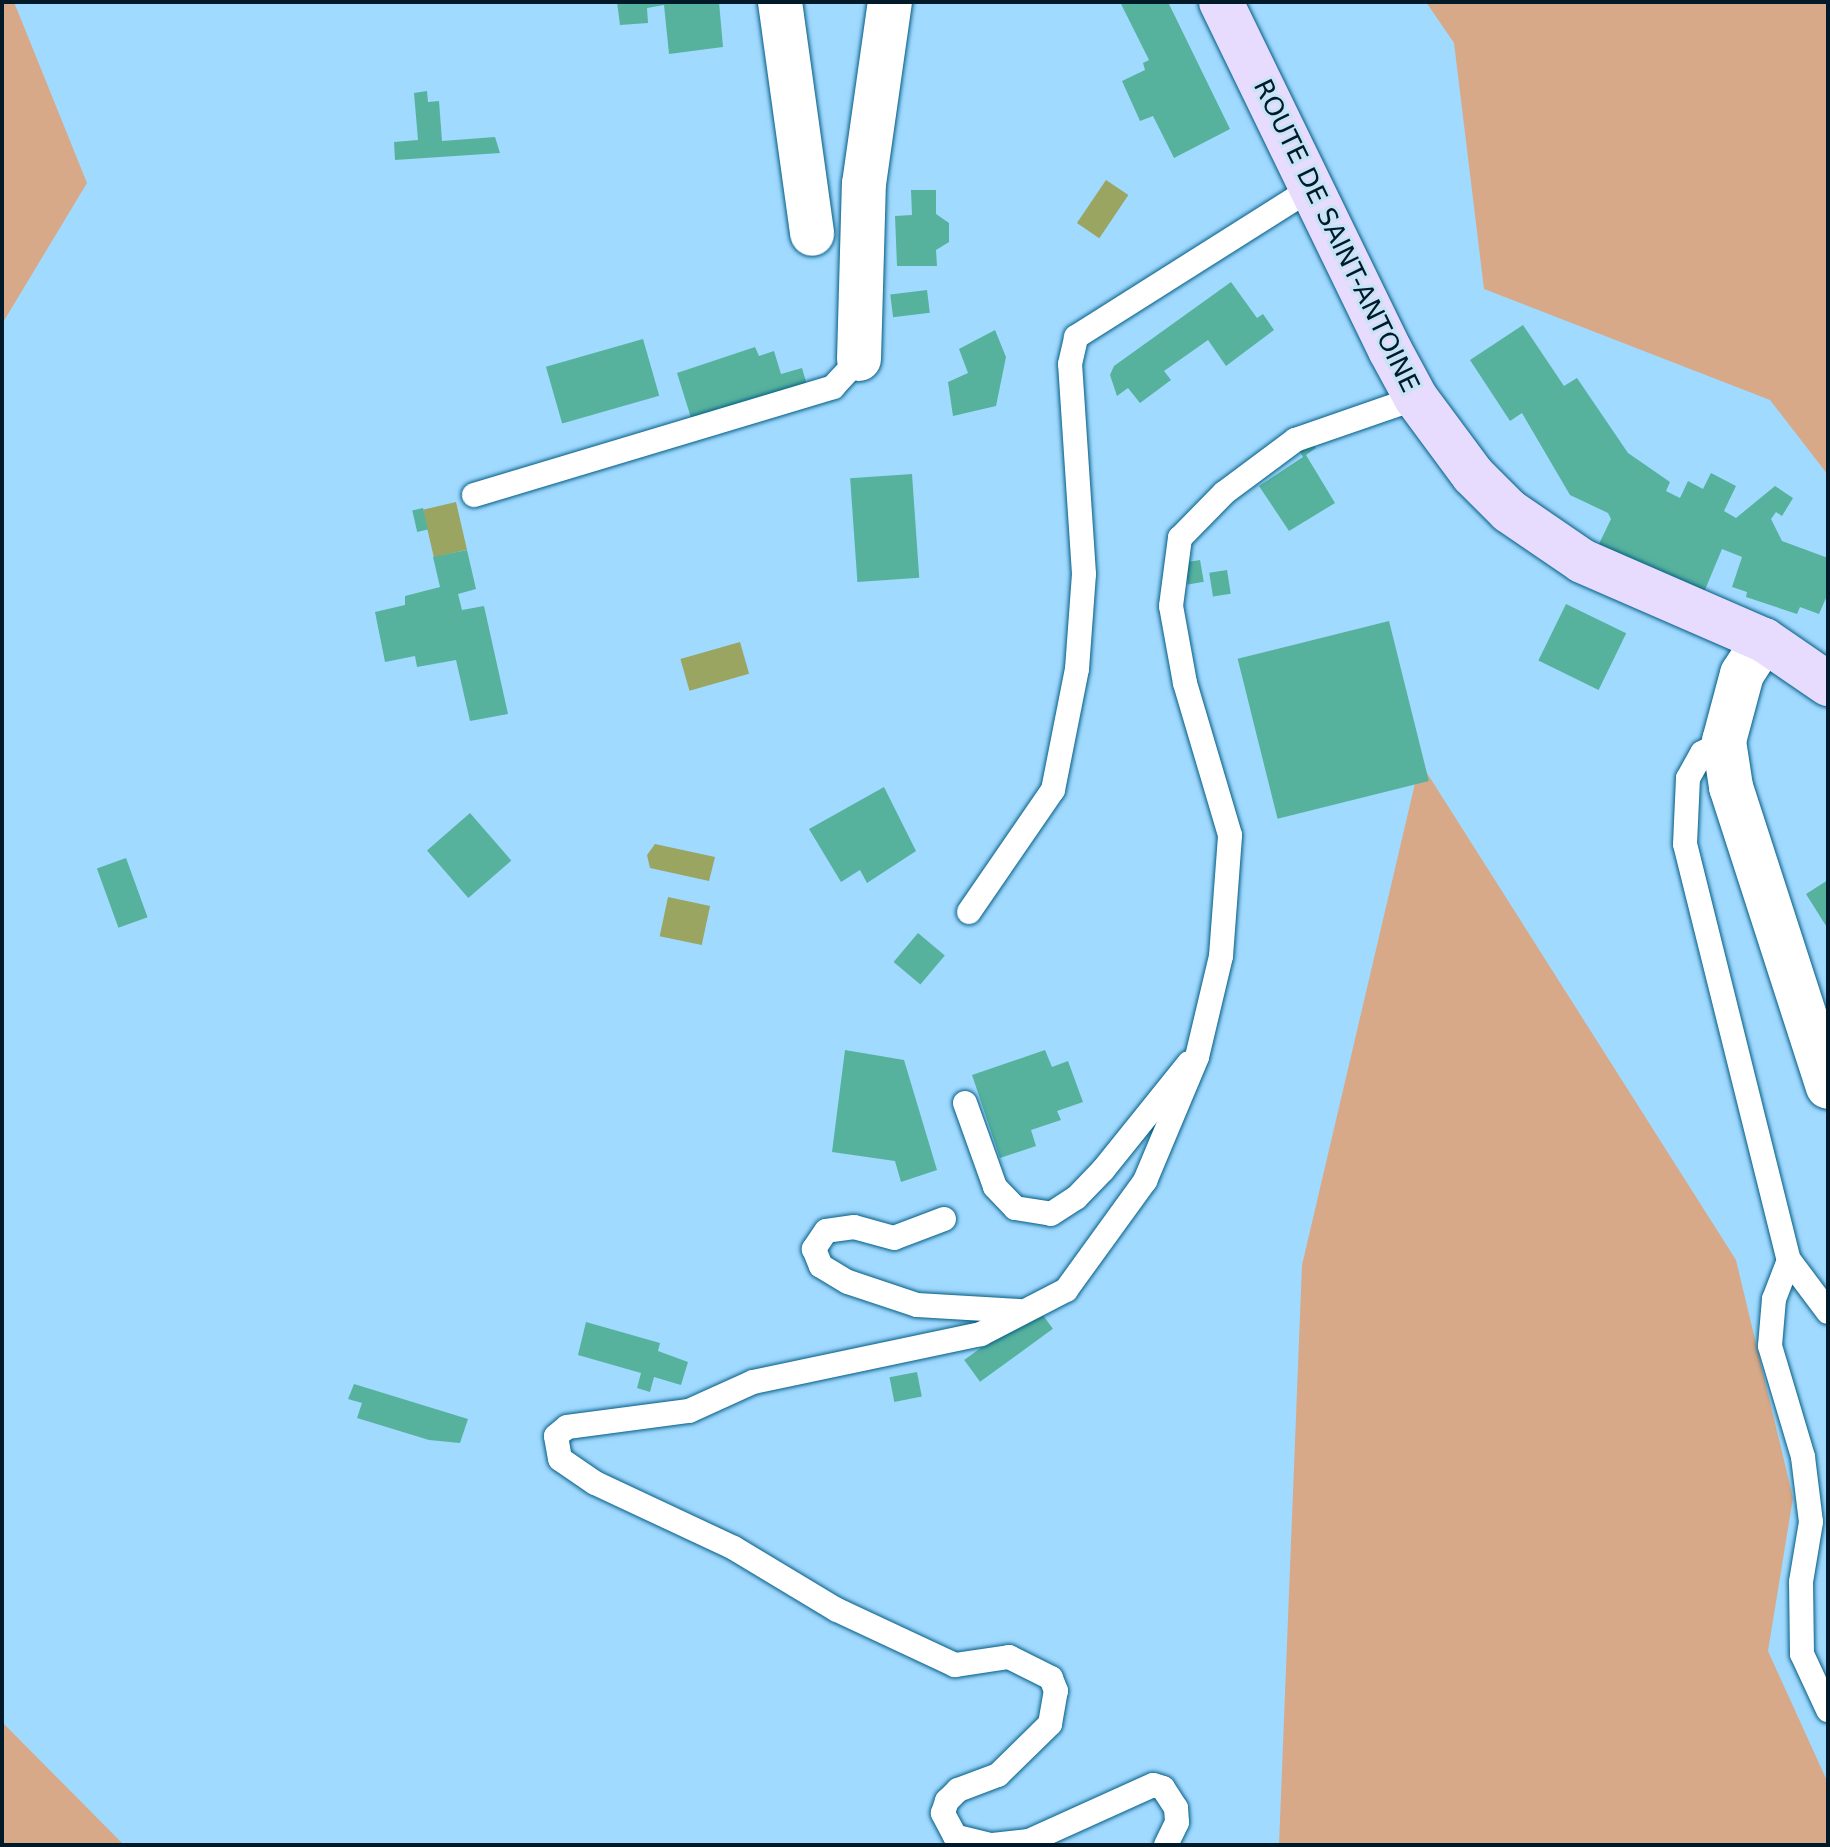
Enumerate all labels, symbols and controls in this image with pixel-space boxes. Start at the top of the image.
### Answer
street label: ROUTE DE SAINT-ANTOINE [1247,74,1425,398]

